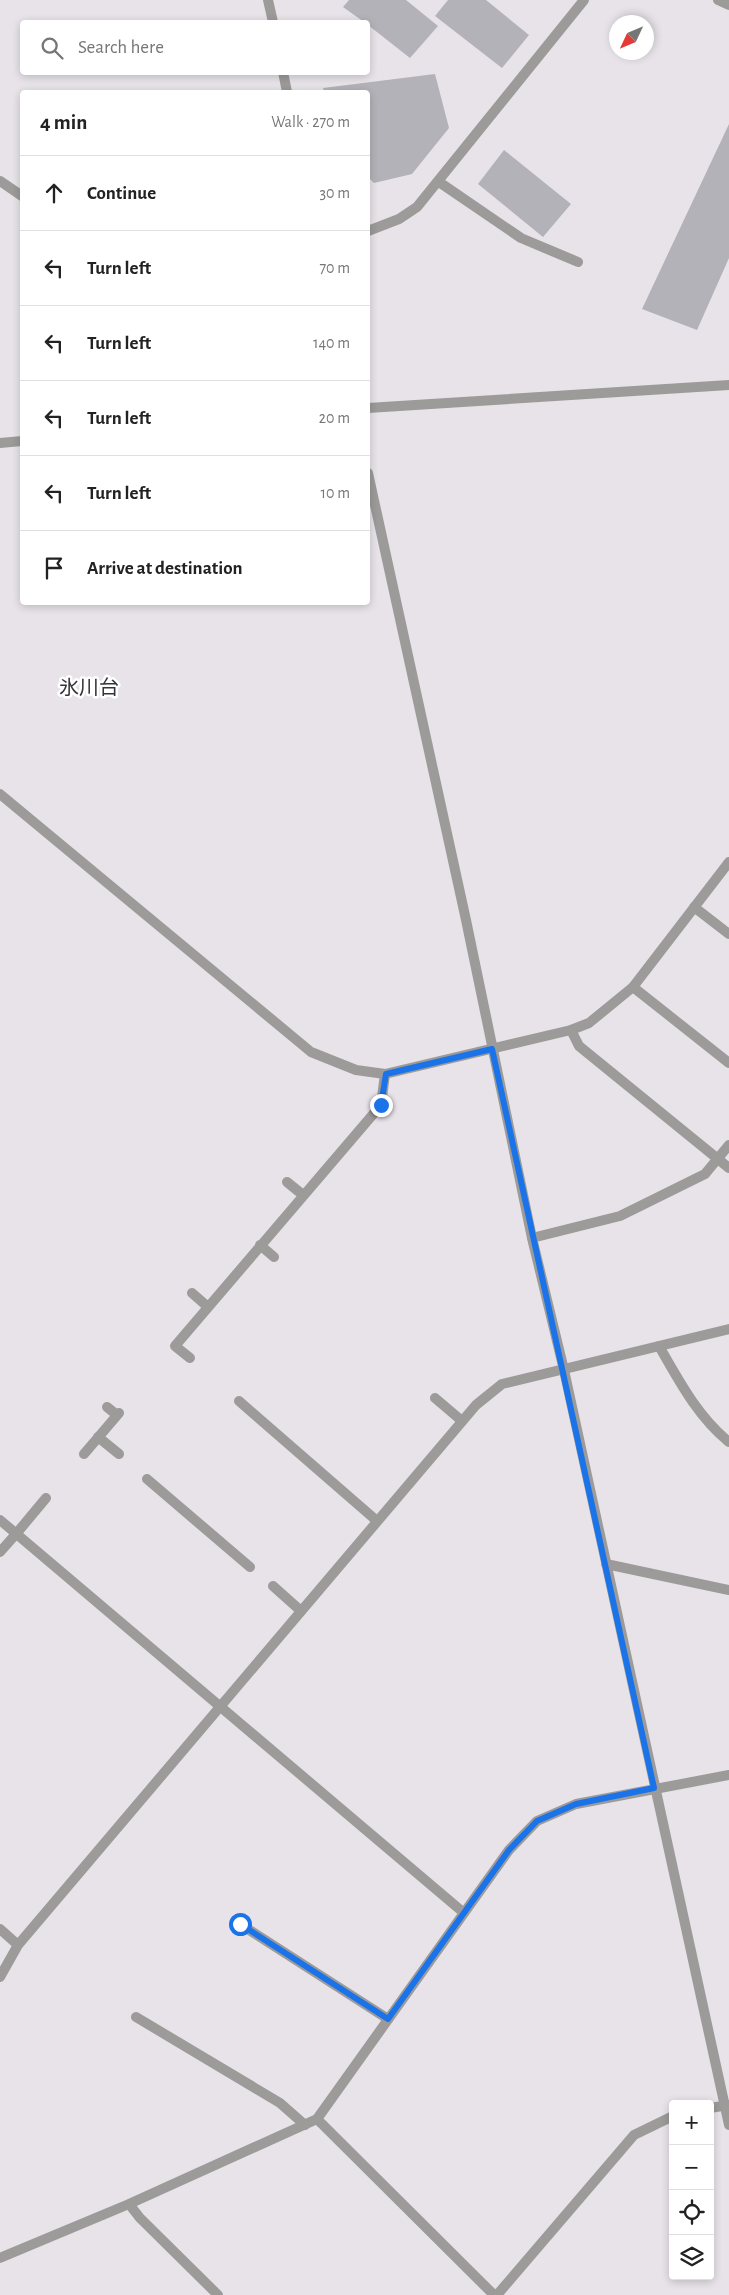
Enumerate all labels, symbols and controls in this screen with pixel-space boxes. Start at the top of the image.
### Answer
north arrow [609,15,654,60]
search box [20,20,370,75]
icon: search [38,34,66,62]
text: Search here [78,38,164,57]
text: 4 min [40,112,87,133]
text: Walk · 270 m [271,114,350,130]
icon: ahead [40,179,68,207]
text: Continue [87,184,156,203]
text: 30 m [320,185,350,201]
icon: left [40,254,68,282]
text: Turn left [87,259,151,278]
text: 70 m [319,260,350,276]
icon: left [40,329,68,357]
text: Turn left [87,334,151,353]
text: 140 m [313,335,350,351]
icon: left [40,404,68,432]
text: Turn left [87,409,151,428]
text: 20 m [319,410,350,426]
icon: left [40,479,68,507]
text: Turn left [87,484,151,503]
text: 10 m [321,485,350,501]
icon: arrive [40,554,68,582]
text: Arrive at destination [87,559,243,578]
district label: 氷川台 [59,677,119,698]
route end [370,1094,393,1117]
route start [229,1913,252,1936]
map controls [669,2100,714,2280]
button: + [669,2100,714,2145]
button: − [669,2145,714,2190]
button: locate [669,2190,714,2235]
button: layers [669,2235,714,2280]

